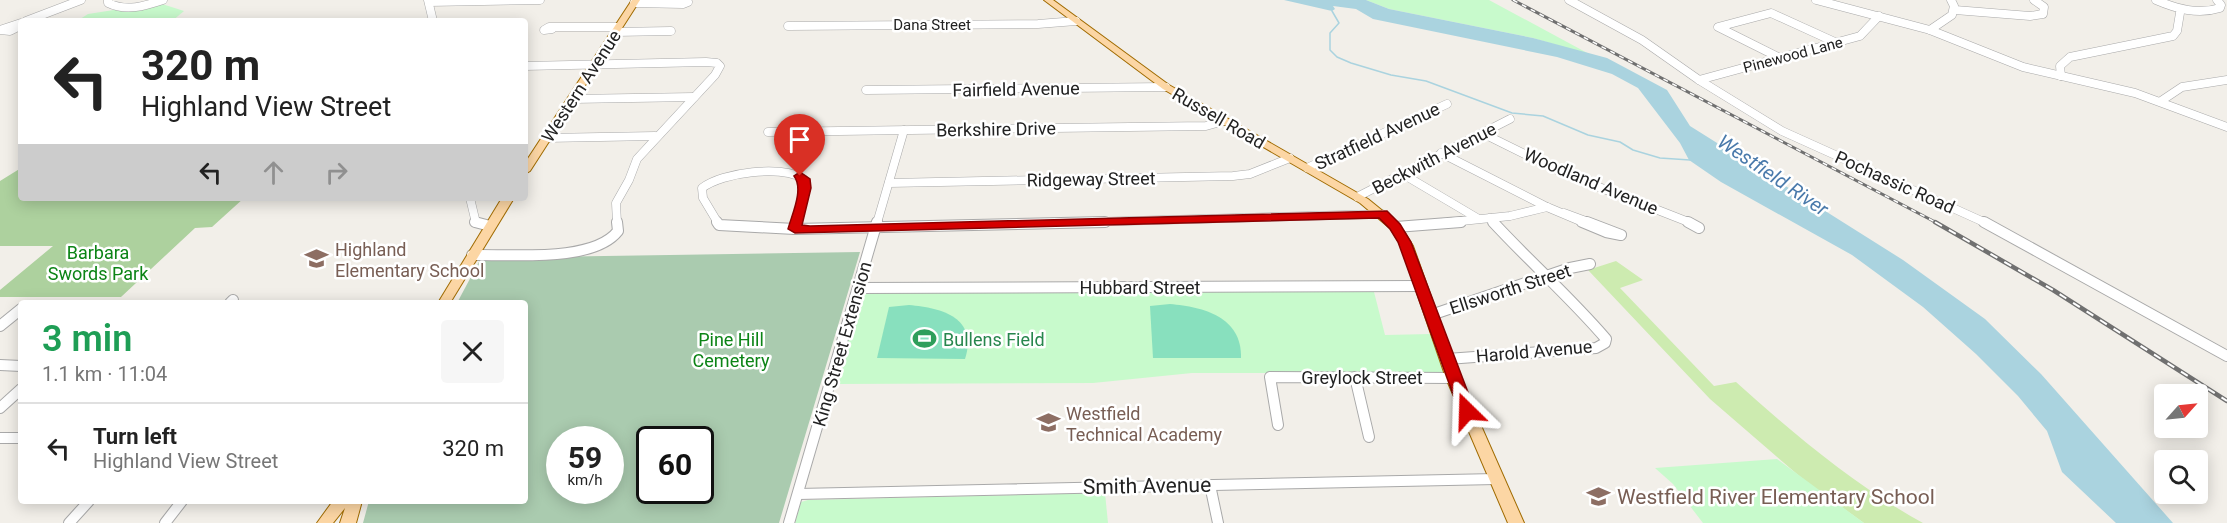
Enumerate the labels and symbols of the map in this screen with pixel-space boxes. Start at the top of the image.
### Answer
street label: Dana Street [893,16,971,34]
street label: Western Avenue [537,26,625,146]
street label: Pinewood Lane [1741,33,1845,77]
street label: Fairfield Avenue [952,77,1080,101]
street label: Russell Road [1169,83,1269,153]
street label: Stratfield Avenue [1311,98,1443,174]
pin [774,114,825,176]
street label: Berkshire Drive [936,117,1056,141]
street label: Beckwith Avenue [1368,118,1500,198]
water label: Westfield River [1713,129,1834,222]
street label: Woodland Avenue [1521,143,1661,219]
street label: Pochassic Road [1832,146,1958,218]
street label: Ridgeway Street [1026,167,1156,191]
place label: Highland Elementary School [335,239,484,281]
park label: Barbara Swords Park [48,242,149,284]
school or university icon: Highland Elementary School [304,246,330,272]
street label: King Street Extension [808,259,876,429]
street label: Ellsworth Street [1447,259,1573,319]
street label: Hubbard Street [1080,277,1201,298]
sports icon: Bullens Field [912,326,938,352]
park label: Pine Hill Cemetery [693,329,770,371]
place label: Bullens Field [943,329,1045,350]
street label: Harold Avenue [1475,335,1593,367]
street label: Greylock Street [1301,367,1423,388]
position arrow [1435,379,1499,443]
north arrow [2154,384,2208,438]
place label: Westfield Technical Academy [1066,403,1223,445]
school or university icon: Westfield Technical Academy [1035,410,1061,436]
speed limit sign: 60 [636,426,714,504]
street label: Smith Avenue [1083,473,1211,499]
school or university icon: Westfield River Elementary School [1586,484,1612,510]
place label: Westfield River Elementary School [1617,485,1935,509]

